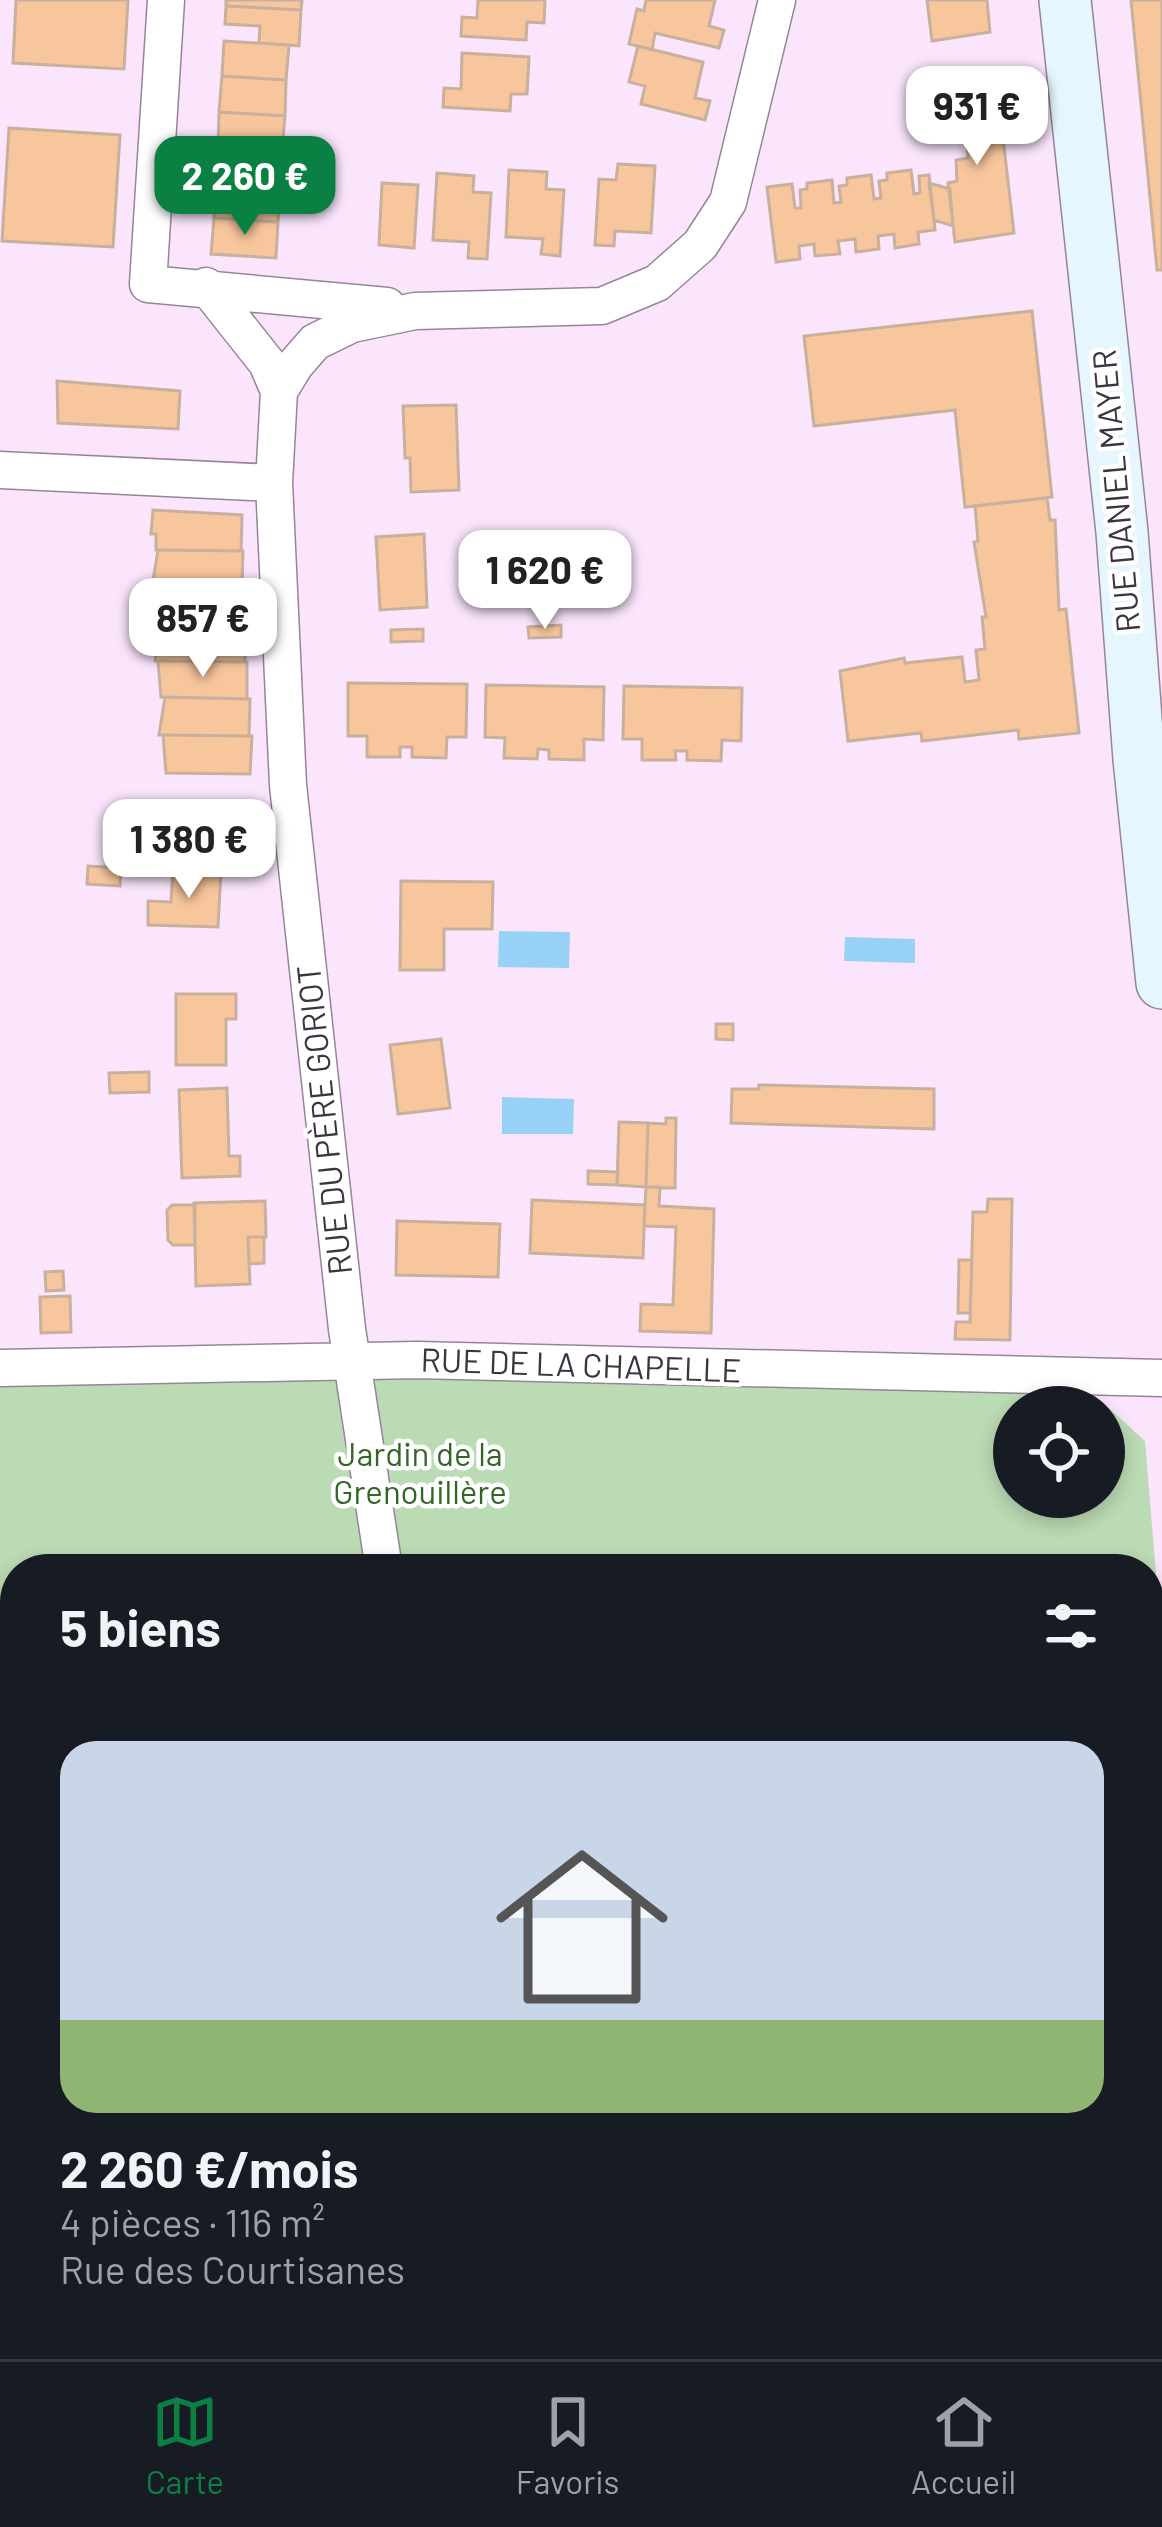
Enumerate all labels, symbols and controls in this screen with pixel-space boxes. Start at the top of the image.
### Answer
pin: 931 € [893,66,1061,168]
text: 931 € [933,81,1021,128]
pin: 2 260 € [134,136,356,238]
text: 2 260 € [181,151,309,198]
street label: RUE DANIEL MAYER [1083,348,1147,634]
pin: 1 620 € [434,530,656,632]
text: 1 620 € [485,545,605,592]
pin: 857 € [119,578,287,680]
text: 857 € [156,593,250,640]
pin: 1 380 € [78,799,300,901]
text: 1 380 € [130,814,248,861]
street label: RUE DU PÈRE GORIOT [287,963,359,1277]
street label: RUE DE LA CHAPELLE [420,1338,742,1390]
map controls [993,1386,1125,1518]
button: locate [993,1386,1125,1518]
park label: Jardin de la Grenouillère [333,1433,507,1511]
icon: filters [1038,1593,1104,1659]
text: 5 biens [60,1596,221,1657]
icon: home [474,1819,690,2035]
text: 2 260 €/mois [60,2137,358,2198]
text: 4 pièces · 116 m² [60,2198,325,2245]
text: Rue des Courtisanes [60,2245,405,2292]
tab: Carte [146,2389,224,2501]
tab: Favoris [516,2389,619,2501]
tab: Accueil [911,2389,1016,2501]

